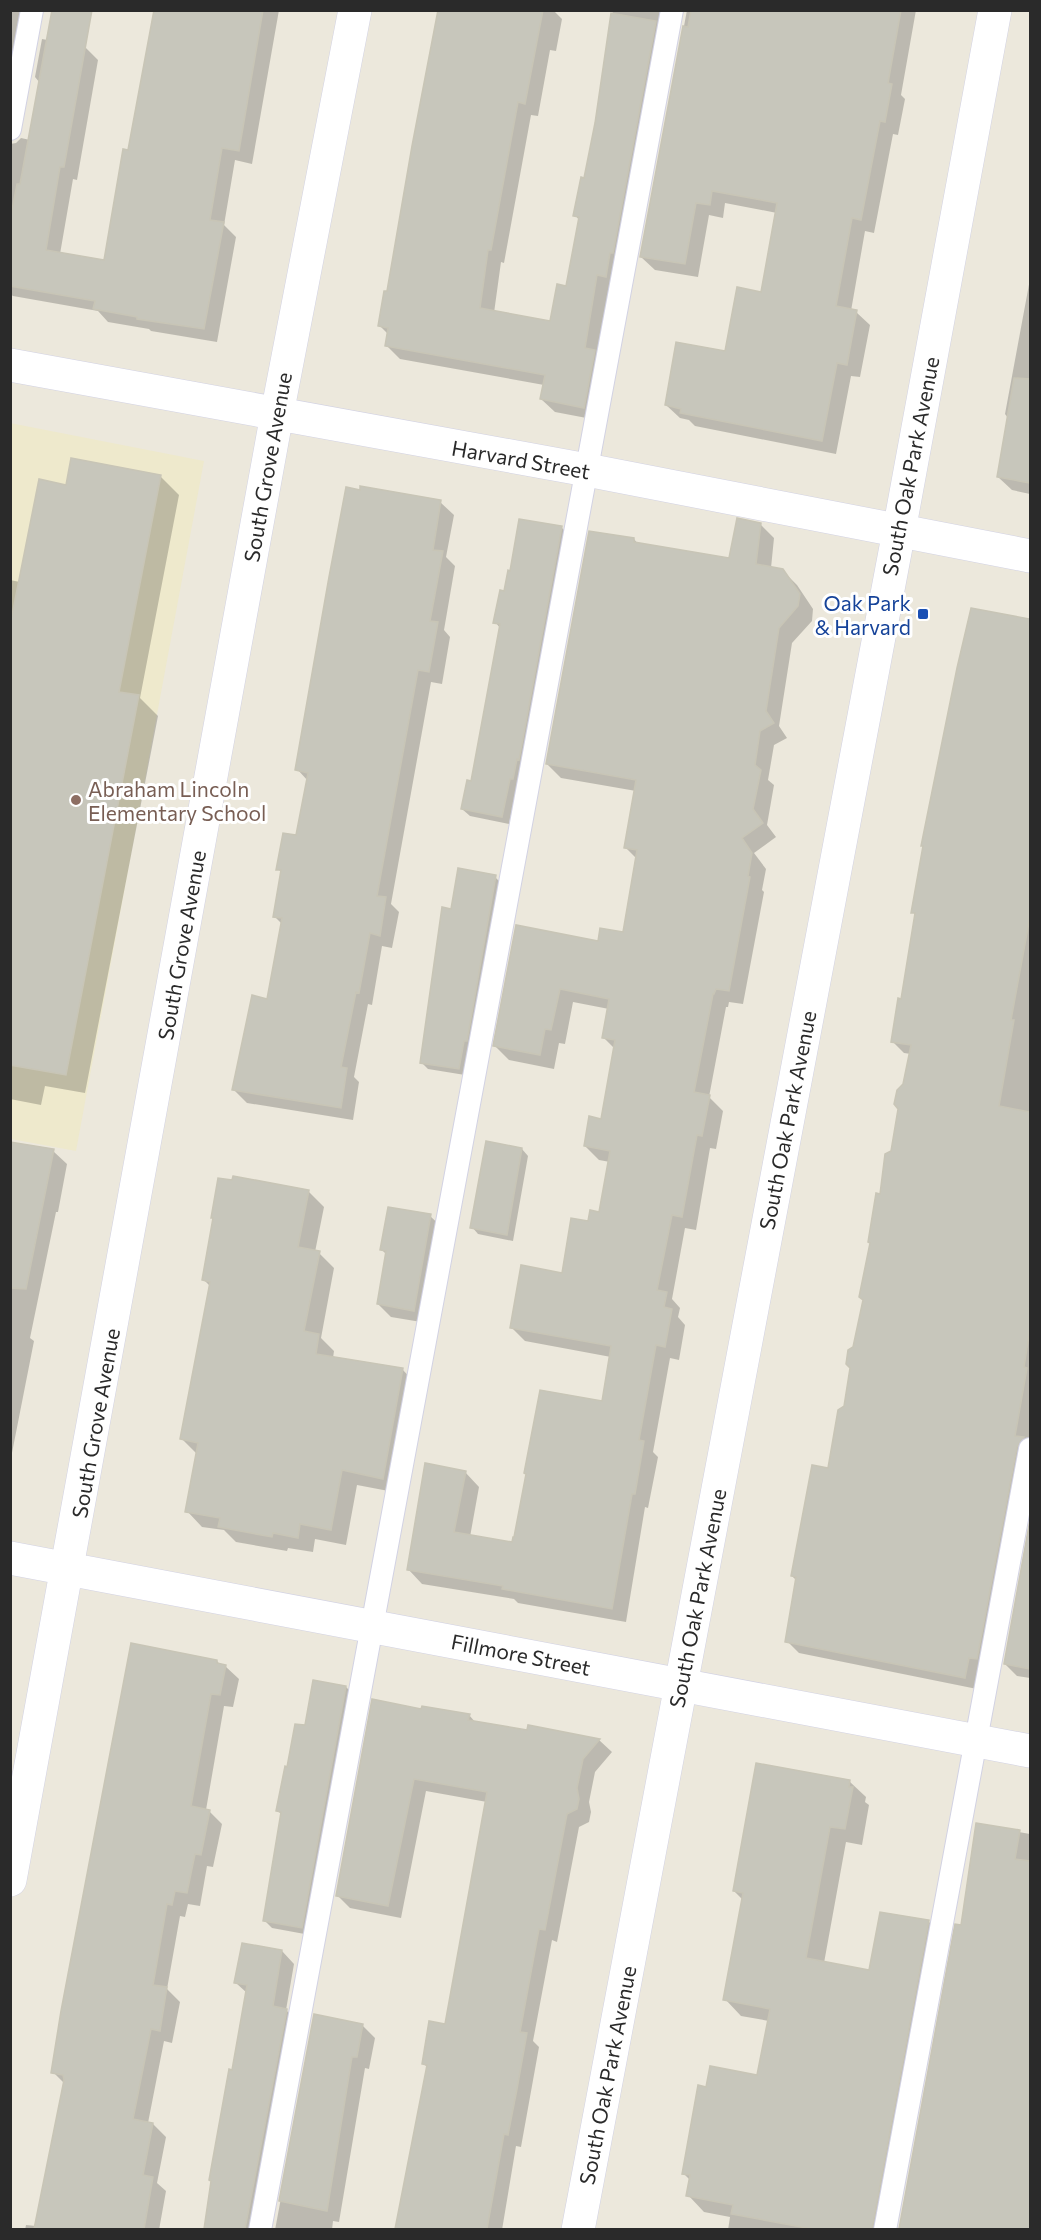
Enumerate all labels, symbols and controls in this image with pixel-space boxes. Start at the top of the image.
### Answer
street label: South Oak Park Avenue [876,354,944,578]
street label: South Grove Avenue [238,370,296,564]
street label: Harvard Street [450,435,592,483]
place label: Oak Park & Harvard [815,590,911,639]
marker: Oak Park & Harvard [916,607,930,621]
place label: Abraham Lincoln Elementary School [88,776,266,825]
marker: Abraham Lincoln Elementary School [69,793,83,807]
street label: South Grove Avenue [152,848,210,1042]
street label: South Oak Park Avenue [753,1008,821,1232]
street label: South Grove Avenue [66,1326,124,1520]
street label: South Oak Park Avenue [663,1486,731,1710]
street label: Fillmore Street [449,1628,593,1680]
street label: South Oak Park Avenue [573,1963,641,2187]

